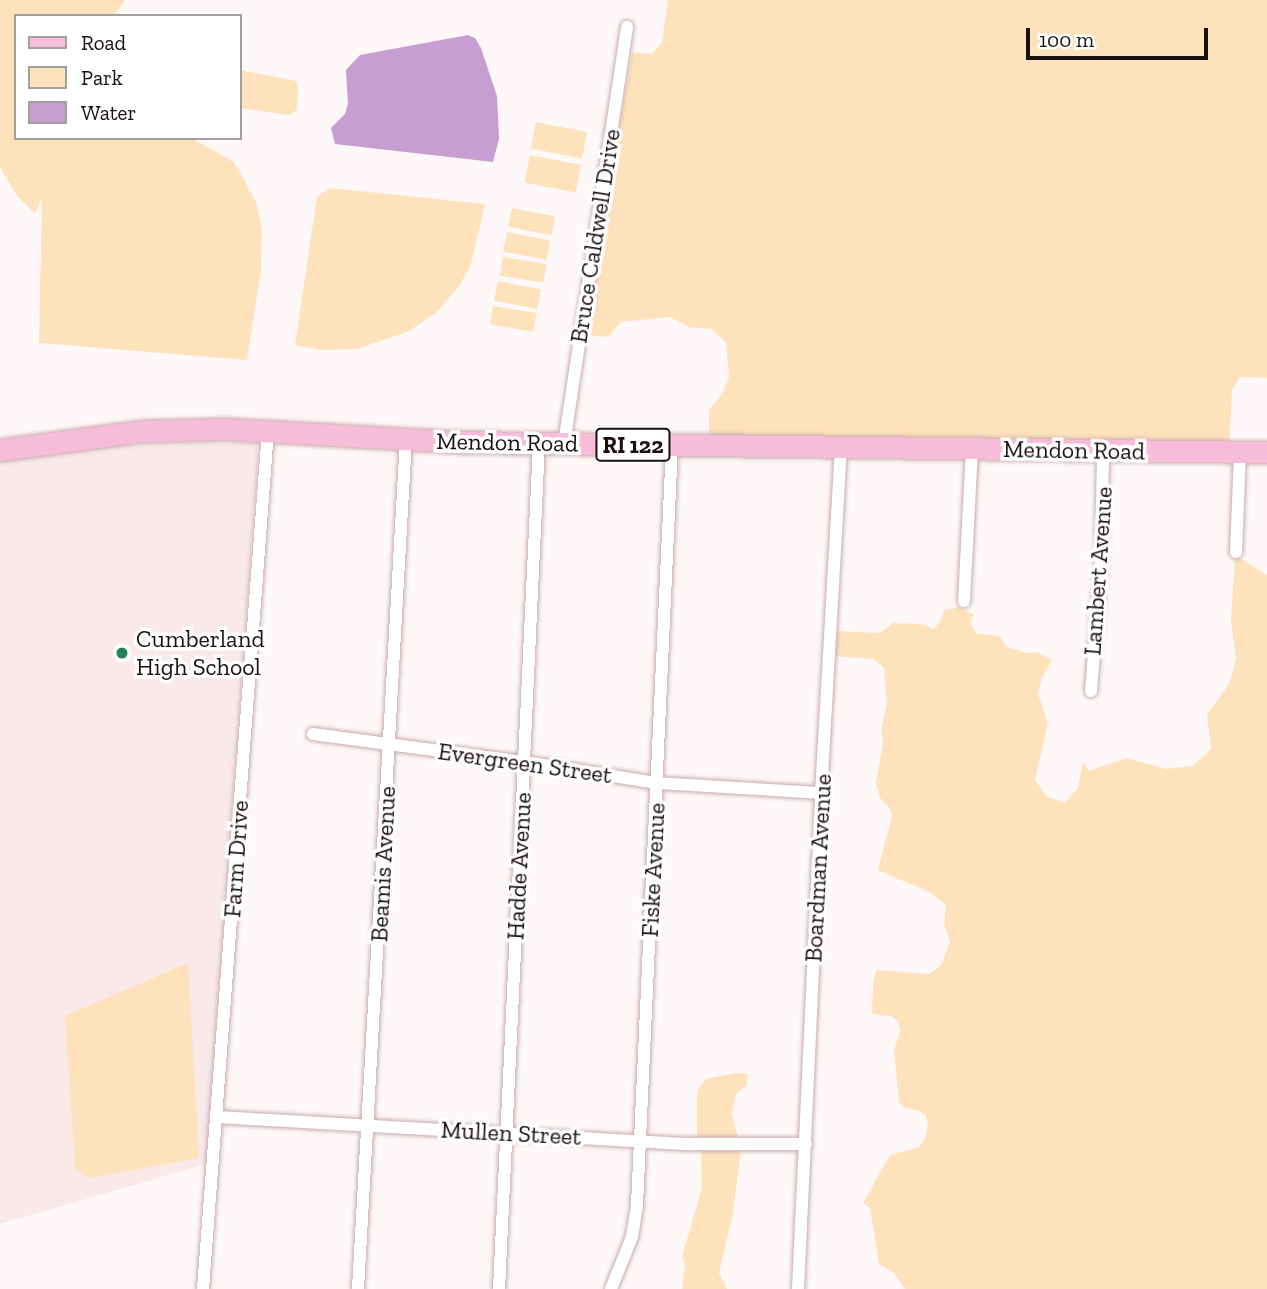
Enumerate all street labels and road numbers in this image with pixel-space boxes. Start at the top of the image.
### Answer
street label: Bruce Caldwell Drive [564,127,626,345]
street label: Mendon Road [436,426,578,458]
road number: RI 122 [594,426,672,464]
street label: Mendon Road [1003,434,1145,466]
street label: Lambert Avenue [1078,485,1118,657]
street label: Evergreen Street [436,737,614,789]
street label: Boardman Avenue [799,773,837,963]
street label: Beamis Avenue [365,785,401,943]
street label: Hadde Avenue [501,791,537,941]
street label: Farm Drive [218,799,254,919]
street label: Fiske Avenue [635,802,671,938]
street label: Mullen Street [440,1115,582,1151]

